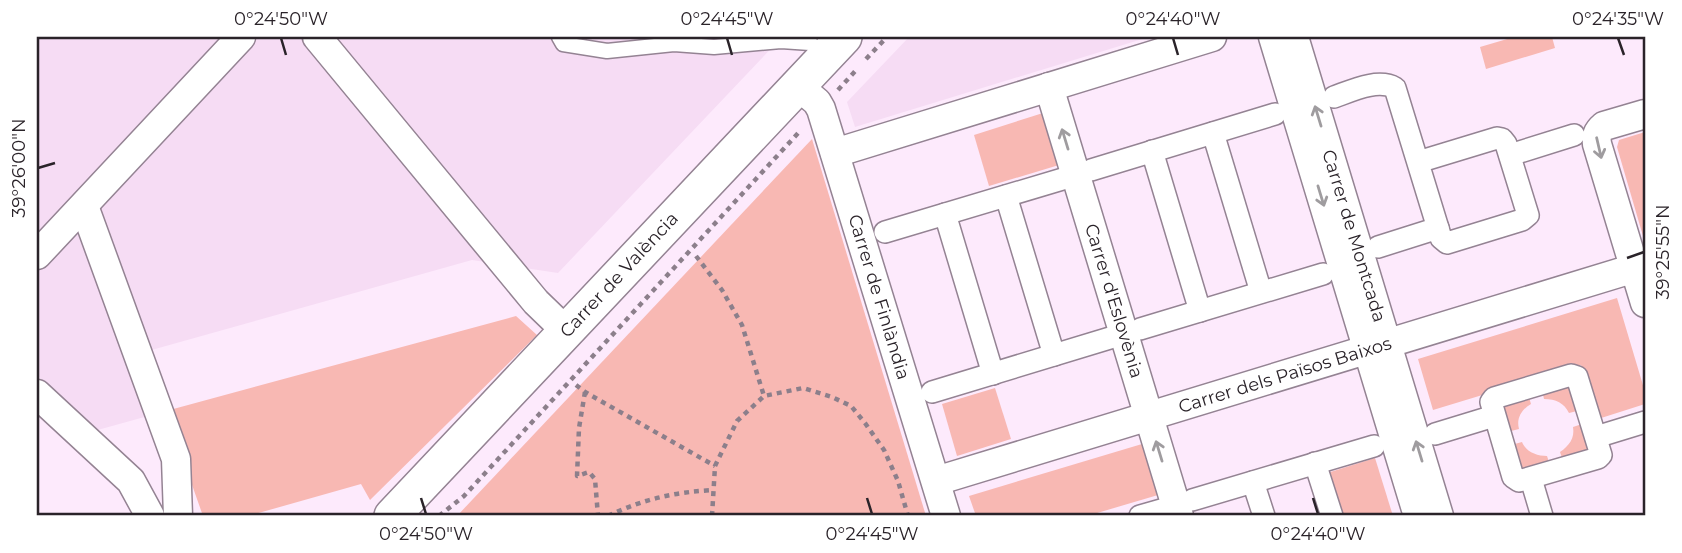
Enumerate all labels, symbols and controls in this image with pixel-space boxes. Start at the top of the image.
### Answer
text: 0°24'50"W [234,8,328,30]
text: 0°24'45"W [681,8,773,30]
text: 0°24'40"W [1126,8,1220,30]
text: 0°24'35"W [1572,8,1664,30]
one-way arrow [1311,105,1324,127]
text: 39°26'00"N [8,118,30,218]
one-way arrow [1058,129,1071,151]
one-way arrow [1593,136,1606,159]
street label: Carrer de Montcada [1317,147,1391,325]
one-way arrow [1315,185,1328,207]
text: 39°25'55"N [1652,204,1674,300]
street label: Carrer de València [555,208,683,342]
street label: Carrer de Finlàndia [843,212,915,382]
street label: Carrer d'Eslovènia [1080,221,1148,381]
street label: Carrer dels Països Baixos [1176,332,1394,418]
one-way arrow [1152,440,1165,462]
one-way arrow [1412,440,1425,462]
text: 0°24'50"W [379,523,473,545]
text: 0°24'45"W [826,523,918,545]
text: 0°24'40"W [1271,523,1365,545]

